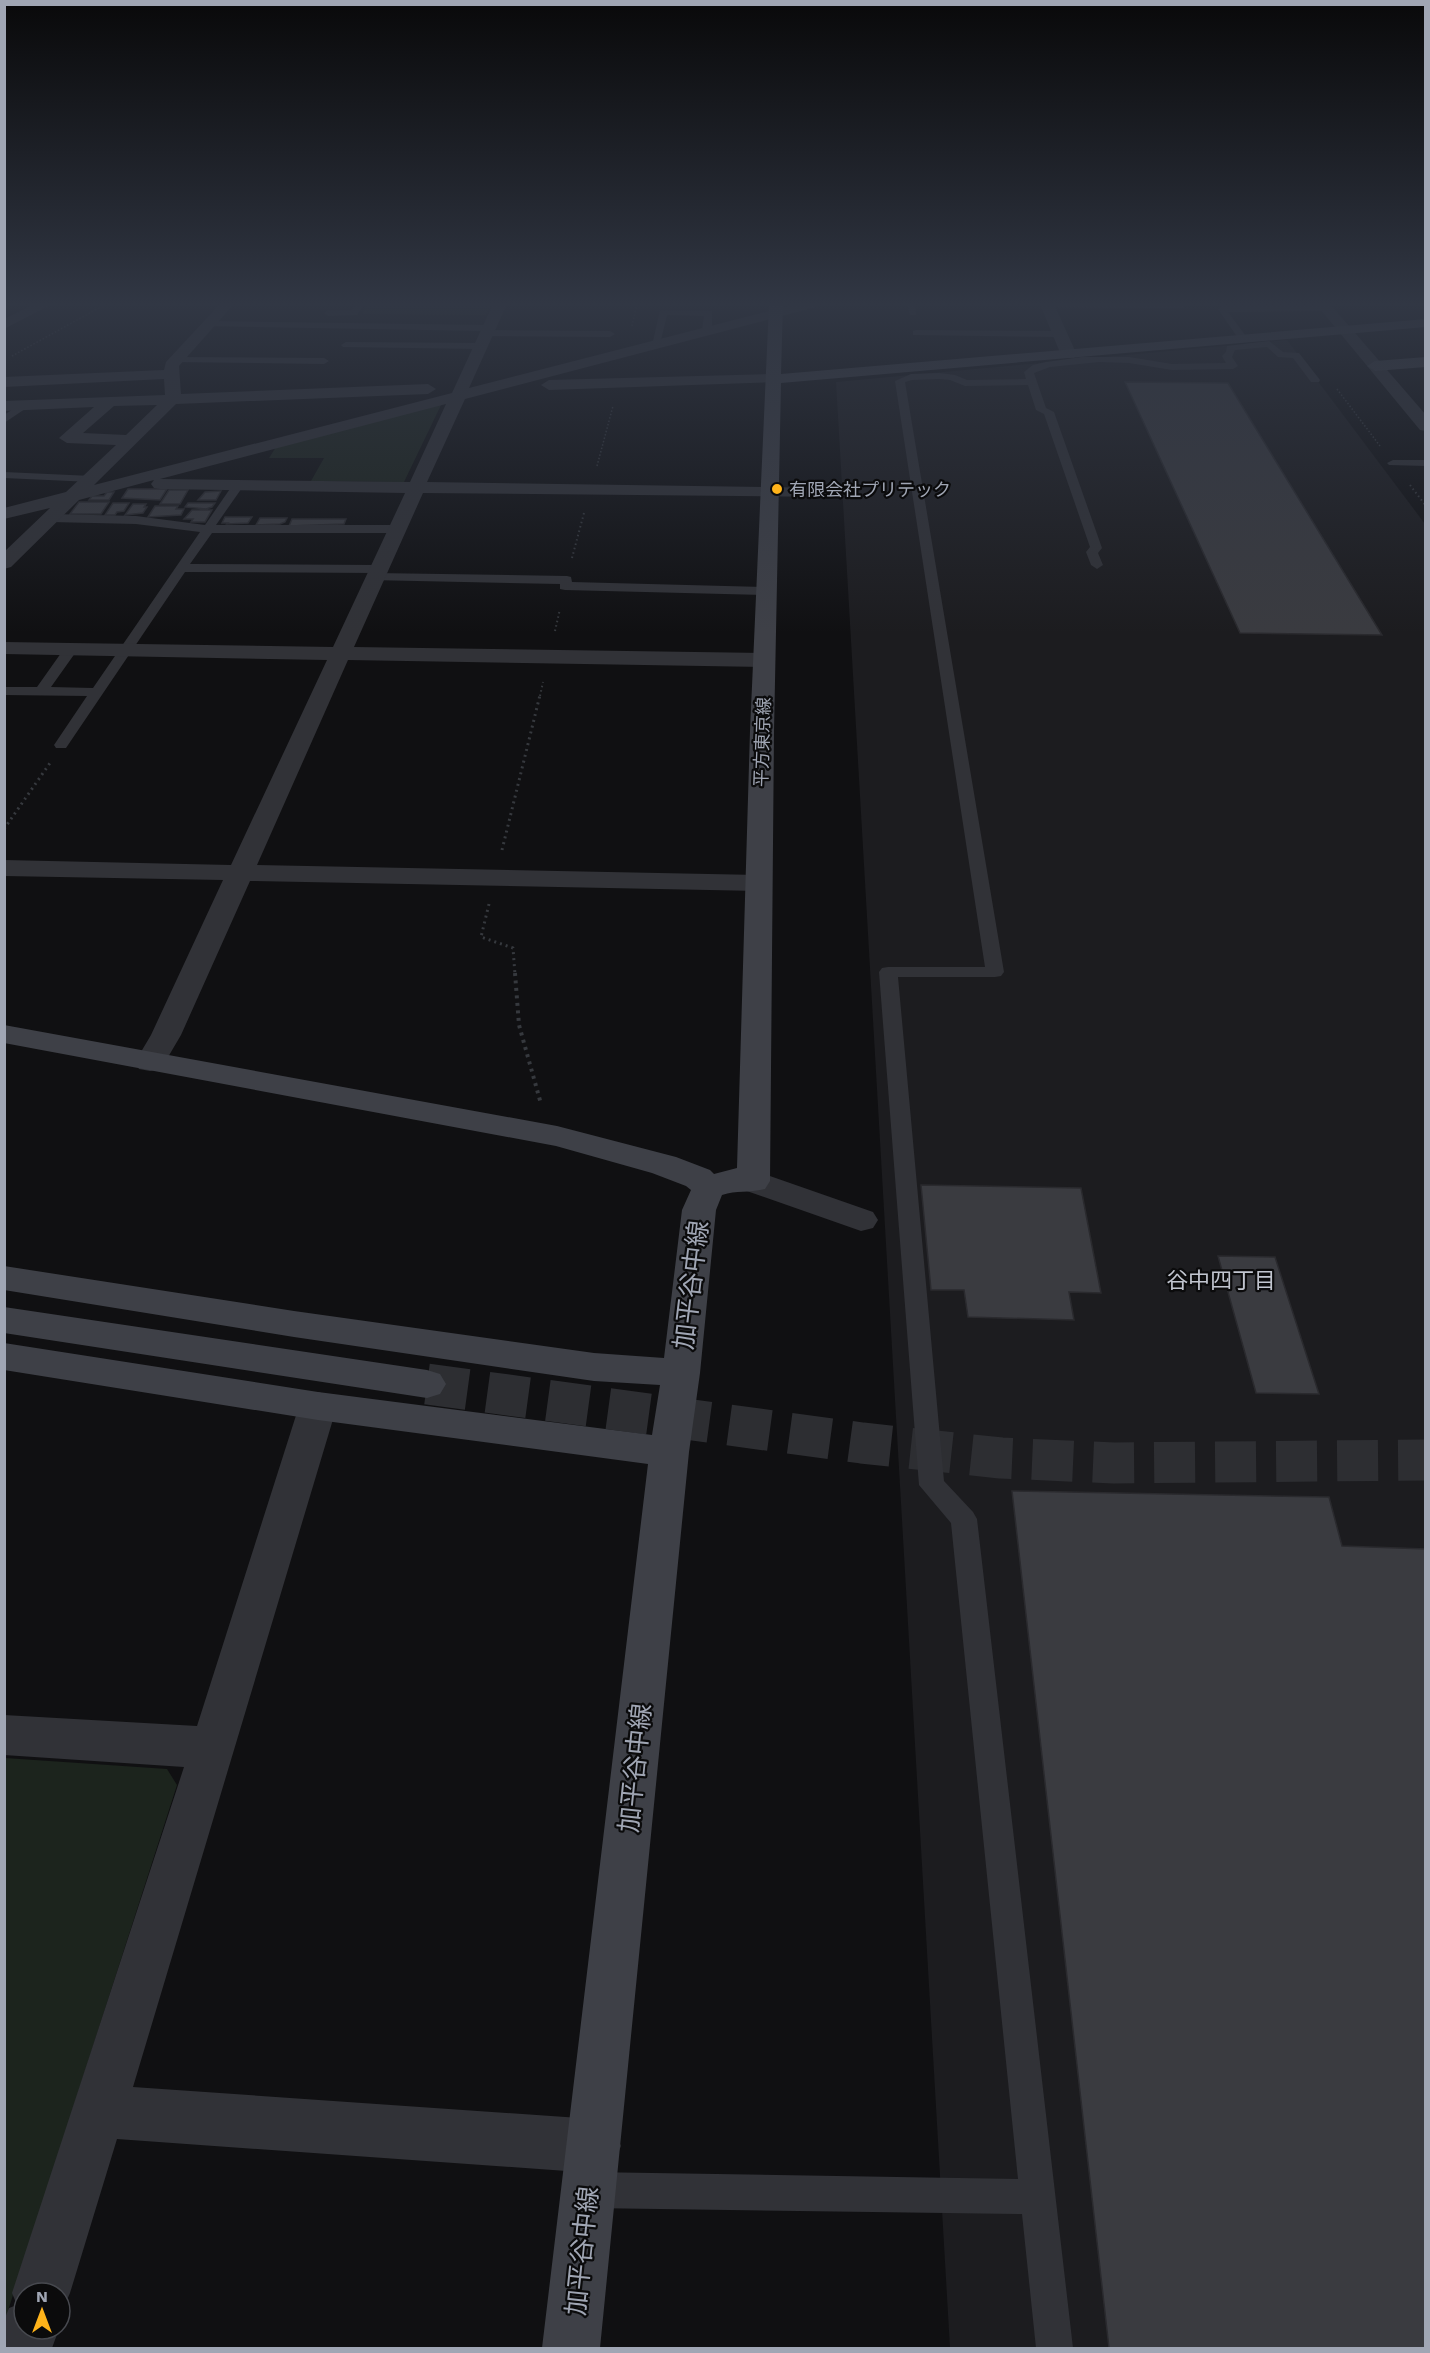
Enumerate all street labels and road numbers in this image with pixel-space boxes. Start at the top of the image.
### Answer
street label: 平方東京線 [750,697,774,787]
street label: 加平谷中線 [668,1219,714,1351]
street label: 加平谷中線 [613,1702,657,1834]
street label: 加平谷中線 [560,2185,604,2317]

